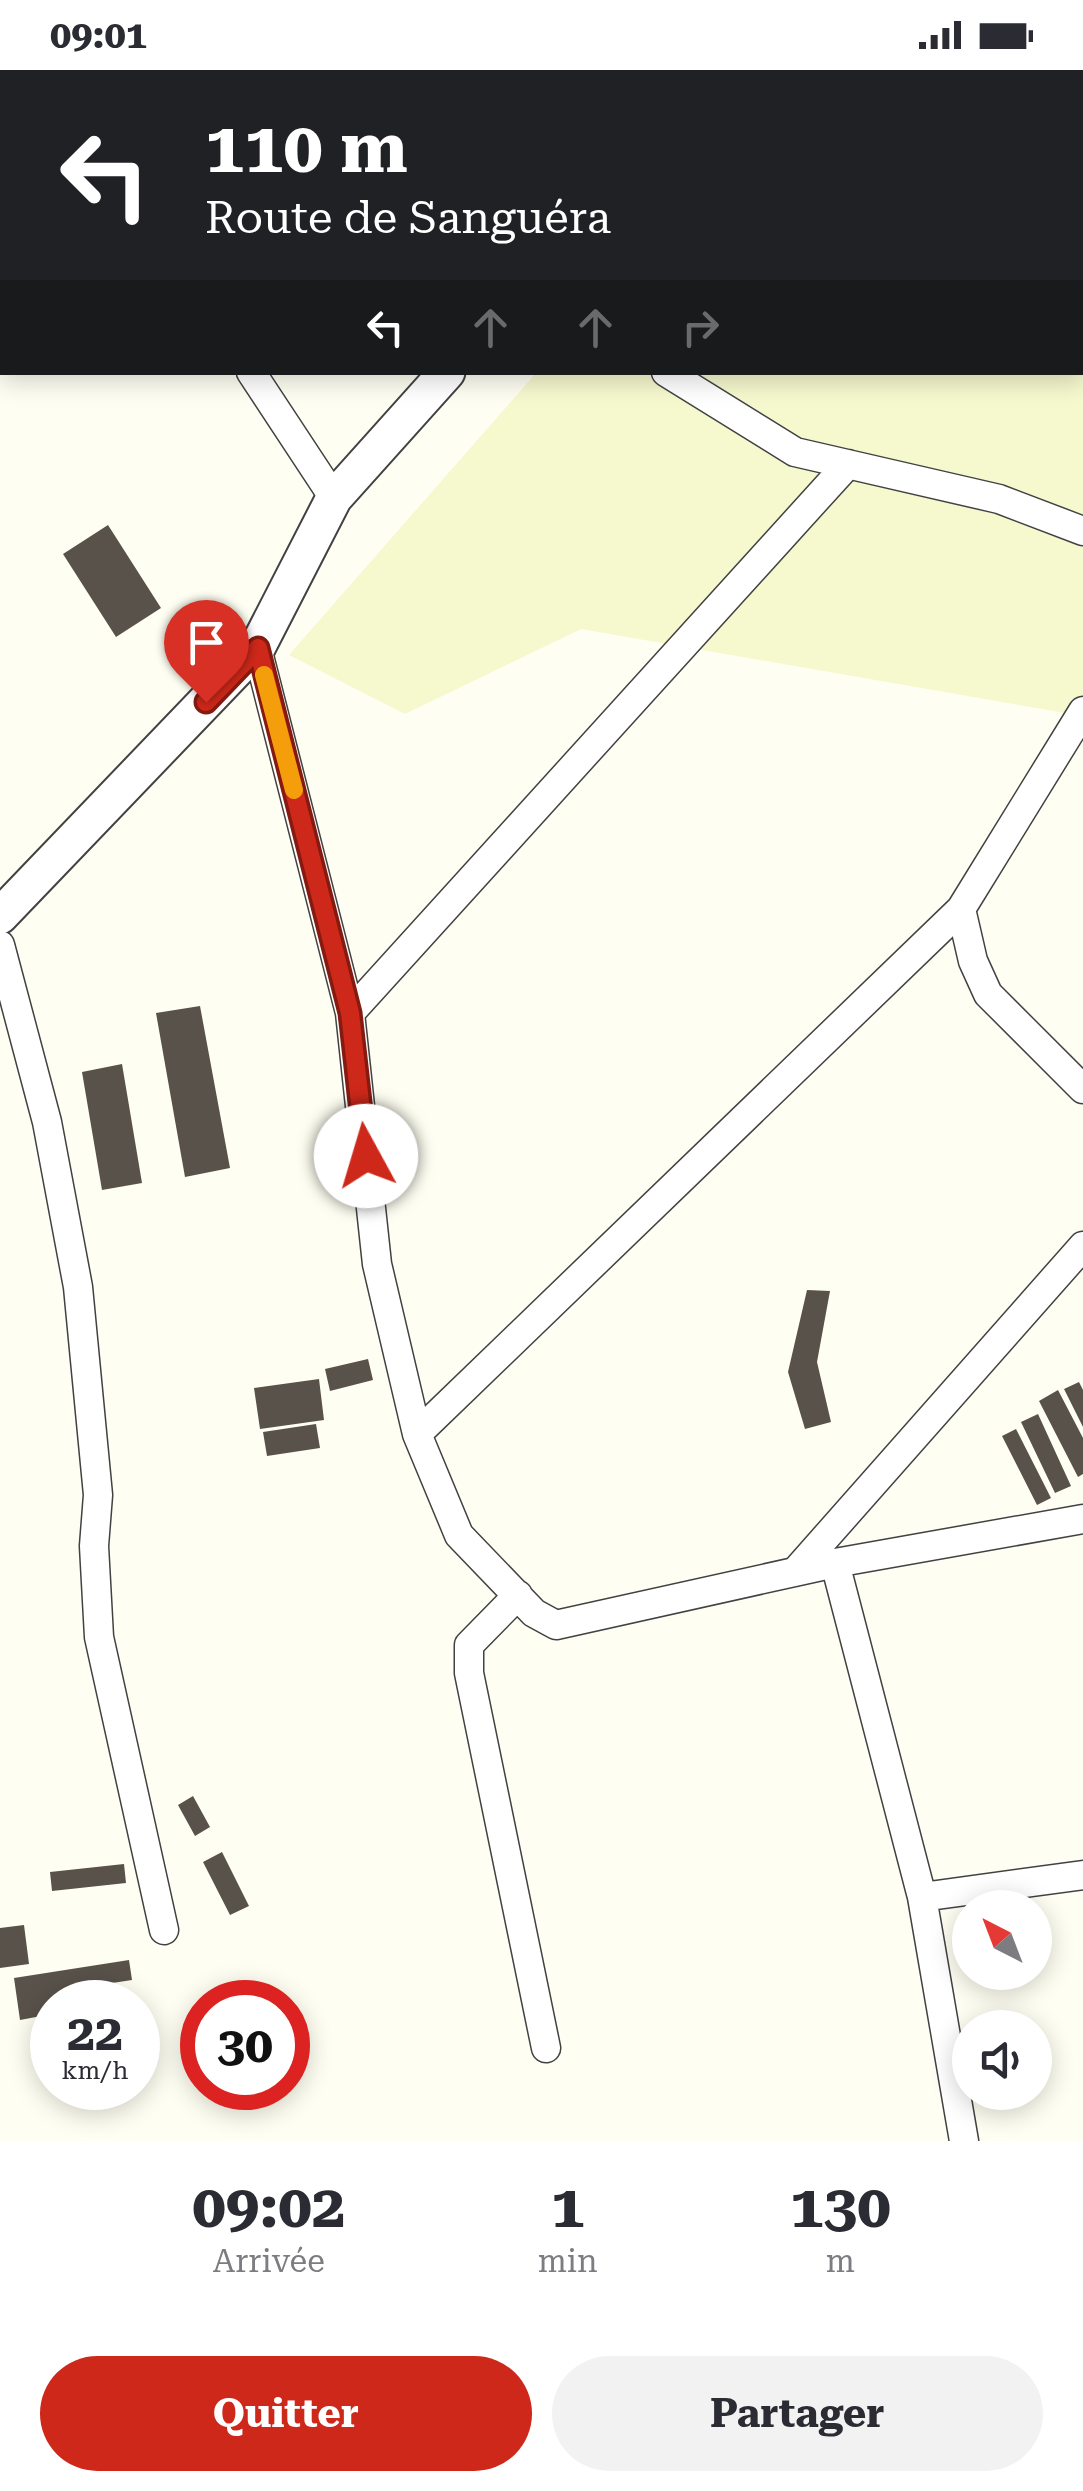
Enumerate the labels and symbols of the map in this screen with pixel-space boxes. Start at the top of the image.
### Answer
pin [164,600,249,703]
position arrow [314,1104,418,1208]
north arrow [952,1890,1052,1990]
speed limit sign: 30 [180,1980,310,2110]

